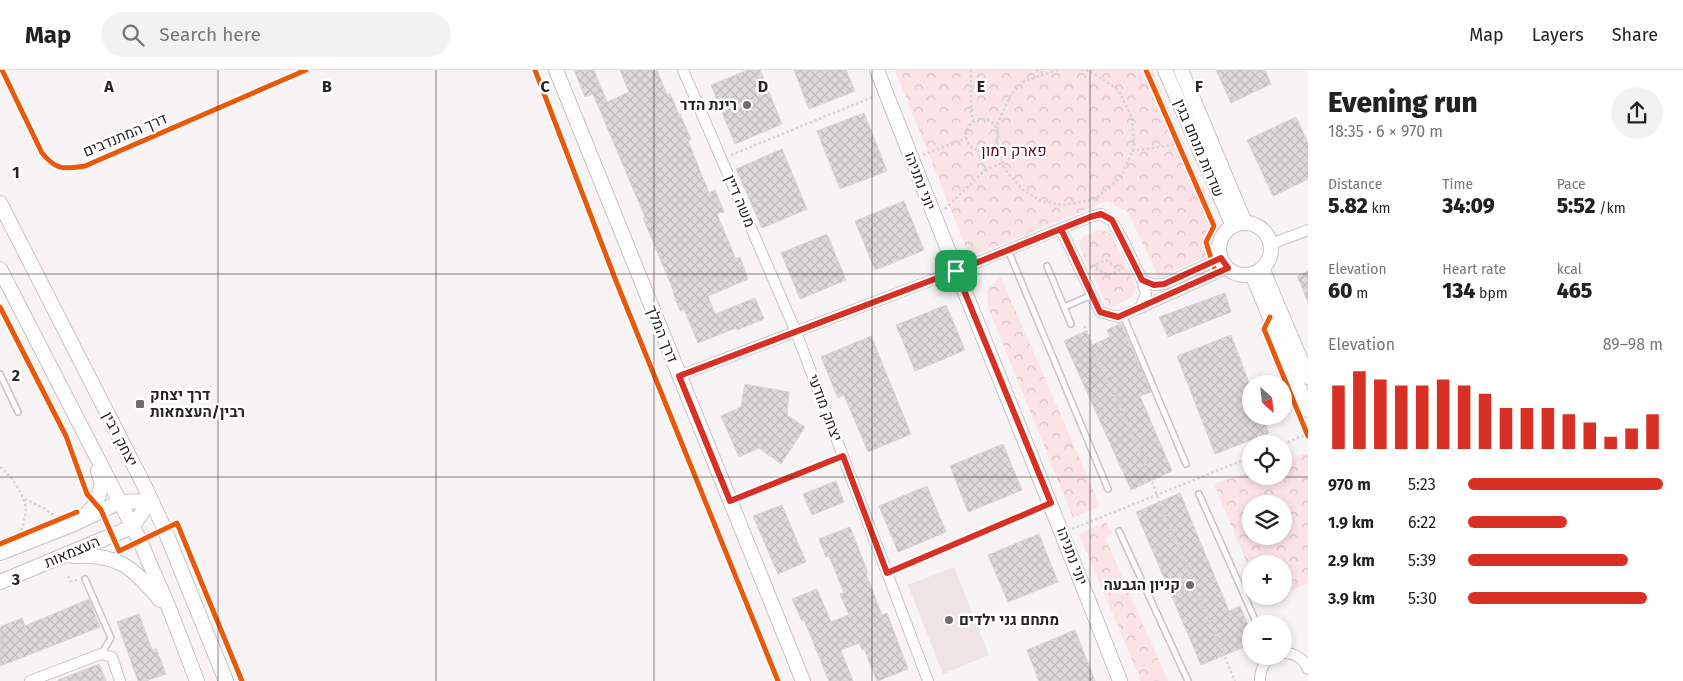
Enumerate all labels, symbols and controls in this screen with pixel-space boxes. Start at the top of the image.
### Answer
search box [101,12,451,57]
text: Map [25,21,71,49]
icon: search [119,21,147,49]
text: Search here [159,23,261,46]
text: Map [1469,24,1504,46]
text: Layers [1532,24,1584,46]
text: Share [1612,24,1658,46]
text: A [103,77,114,96]
text: B [322,77,332,96]
text: C [540,77,550,96]
text: D [758,77,768,96]
text: E [977,77,985,96]
text: F [1195,77,1203,96]
text: Evening run [1328,86,1478,119]
button: share [1611,87,1663,139]
place label: רינת הדר [680,96,737,114]
street label: שדרות מנחם בגין [1170,96,1228,200]
marker: רינת הדר [741,99,753,111]
street label: דרך המתנדבים [80,109,170,161]
text: 18:35 · 6 × 970 m [1328,122,1443,141]
park label: פארק רמון [981,142,1047,160]
street label: יוני נתניהו [901,149,939,213]
text: 1 [12,163,20,182]
street label: משה דיין [721,172,759,230]
text: Distance [1328,176,1382,193]
text: Time [1442,176,1473,193]
text: Pace [1557,176,1586,193]
text: 5.82 [1328,193,1368,219]
text: 34:09 [1442,193,1495,219]
text: 5:52 [1557,193,1596,219]
text: km [1368,200,1391,217]
text: /km [1596,200,1626,217]
pin [935,250,977,292]
icon: arrive [942,257,970,285]
text: Elevation [1328,261,1387,278]
text: Heart rate [1442,261,1506,278]
text: kcal [1557,261,1582,278]
text: 60 [1328,278,1353,304]
text: 134 [1442,278,1475,304]
text: 465 [1557,278,1592,304]
text: m [1353,285,1368,302]
text: bpm [1475,285,1508,302]
street label: דרך המלך [642,303,682,365]
text: Elevation [1328,335,1395,354]
text: 89–98 m [1603,335,1663,354]
text: 2 [12,366,20,385]
street label: יצחק מודעי [804,372,846,444]
north arrow [1242,375,1292,425]
map controls [1242,375,1292,665]
place label: דרך יצחק רבין/העצמאות [150,386,245,421]
marker: דרך יצחק רבין/העצמאות [134,398,146,410]
street label: יצחק רבין [99,409,141,469]
button: locate [1242,435,1292,485]
text: 970 m [1328,475,1371,494]
text: 5:23 [1408,475,1436,494]
button: layers [1242,495,1292,545]
text: 1.9 km [1328,513,1374,532]
text: 6:22 [1408,513,1436,532]
street label: יוני נתניהו [1053,524,1091,588]
street label: העצמאות [42,532,102,572]
text: 2.9 km [1328,551,1375,570]
text: 5:39 [1408,551,1436,570]
button: + [1242,555,1292,605]
text: 3 [11,570,20,589]
place label: קניון הגבעה [1103,576,1180,594]
marker: קניון הגבעה [1184,579,1196,591]
text: 3.9 km [1328,589,1375,608]
text: 5:30 [1408,589,1437,608]
place label: מתחם גני ילדים [959,611,1059,629]
marker: מתחם גני ילדים [943,614,955,626]
button: − [1242,615,1292,665]

